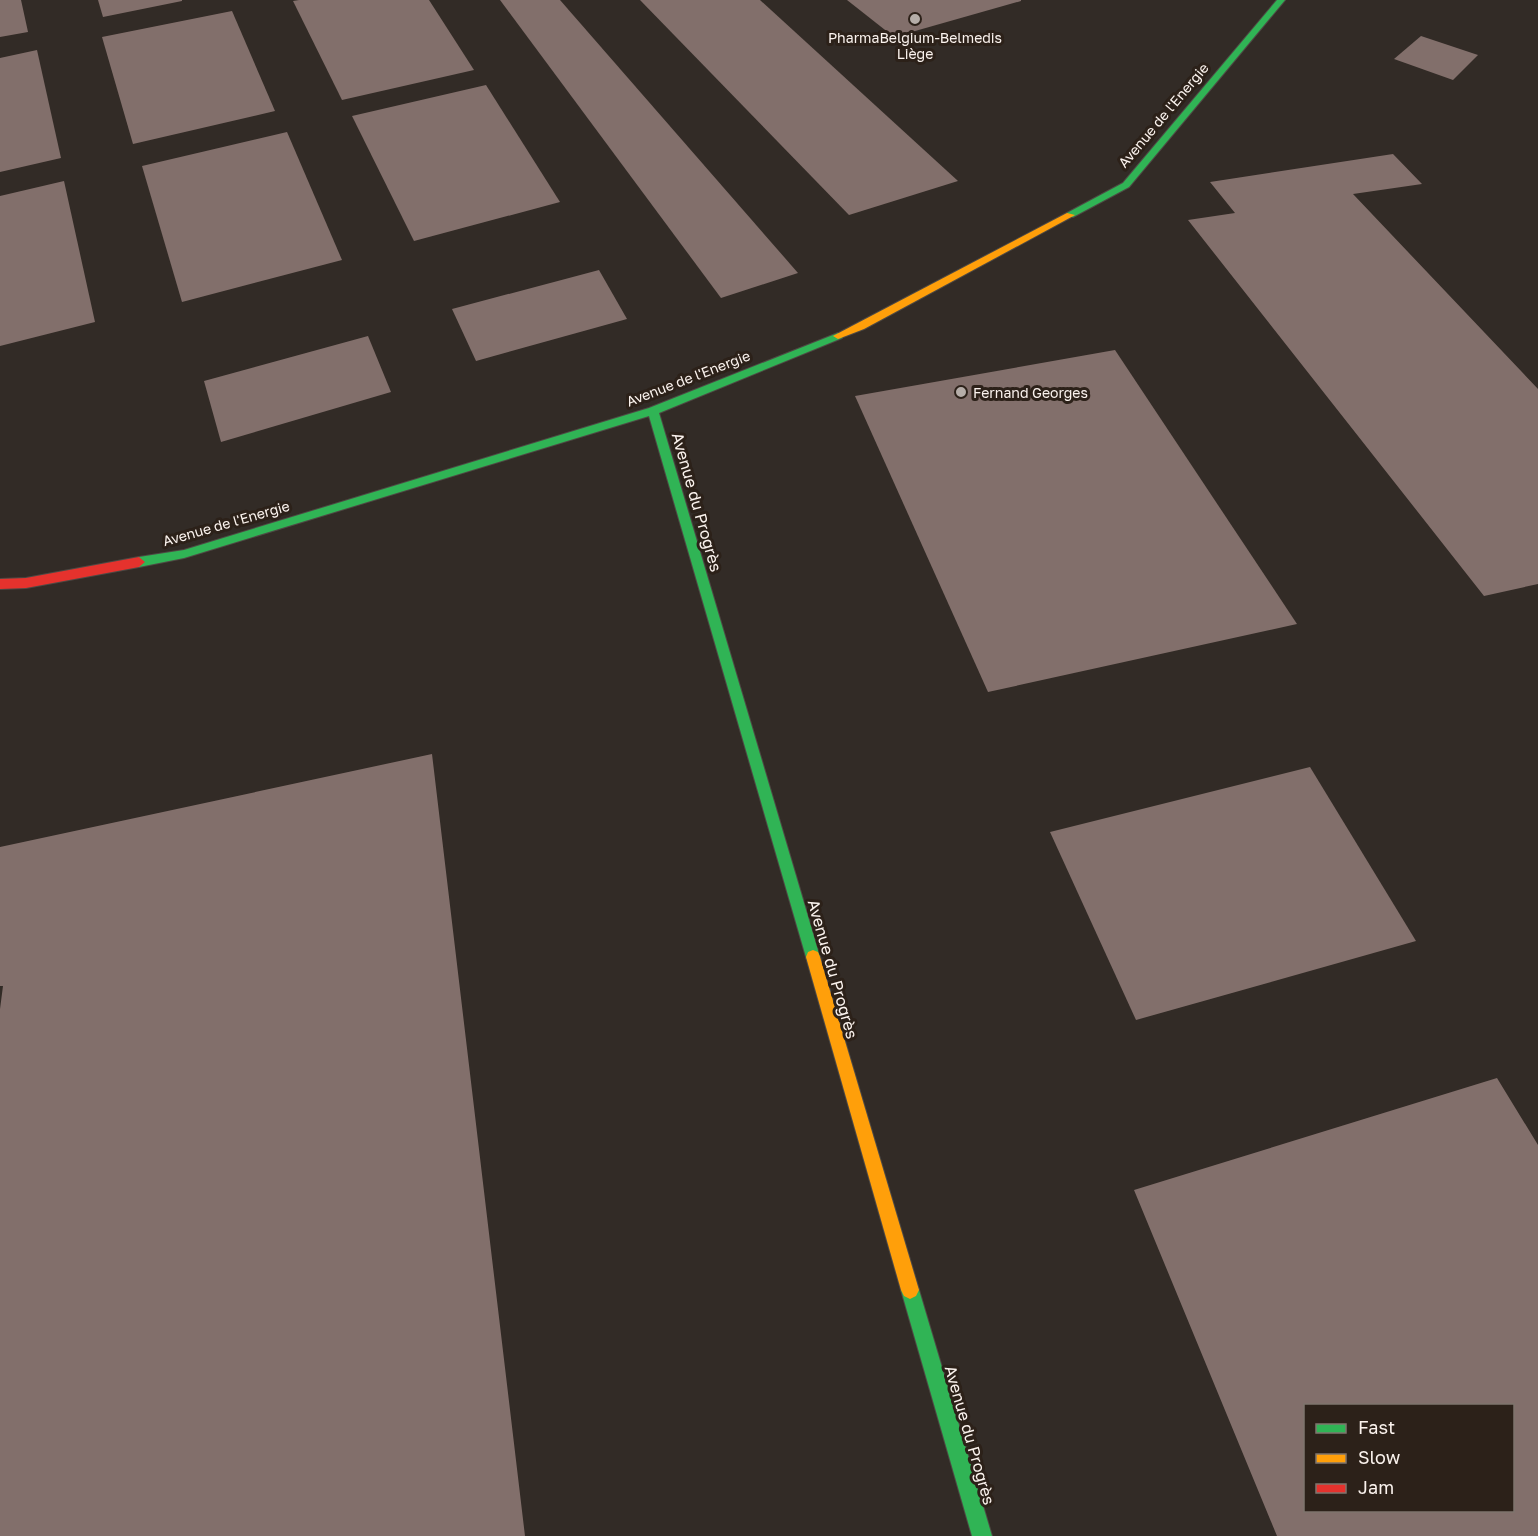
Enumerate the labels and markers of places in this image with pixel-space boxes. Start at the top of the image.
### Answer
marker: PharmaBelgium-Belmedis Liège [908,12,922,26]
place label: PharmaBelgium-Belmedis Liège [828,29,1002,62]
place label: Fernand Georges [973,384,1088,401]
marker: Fernand Georges [954,385,968,399]

